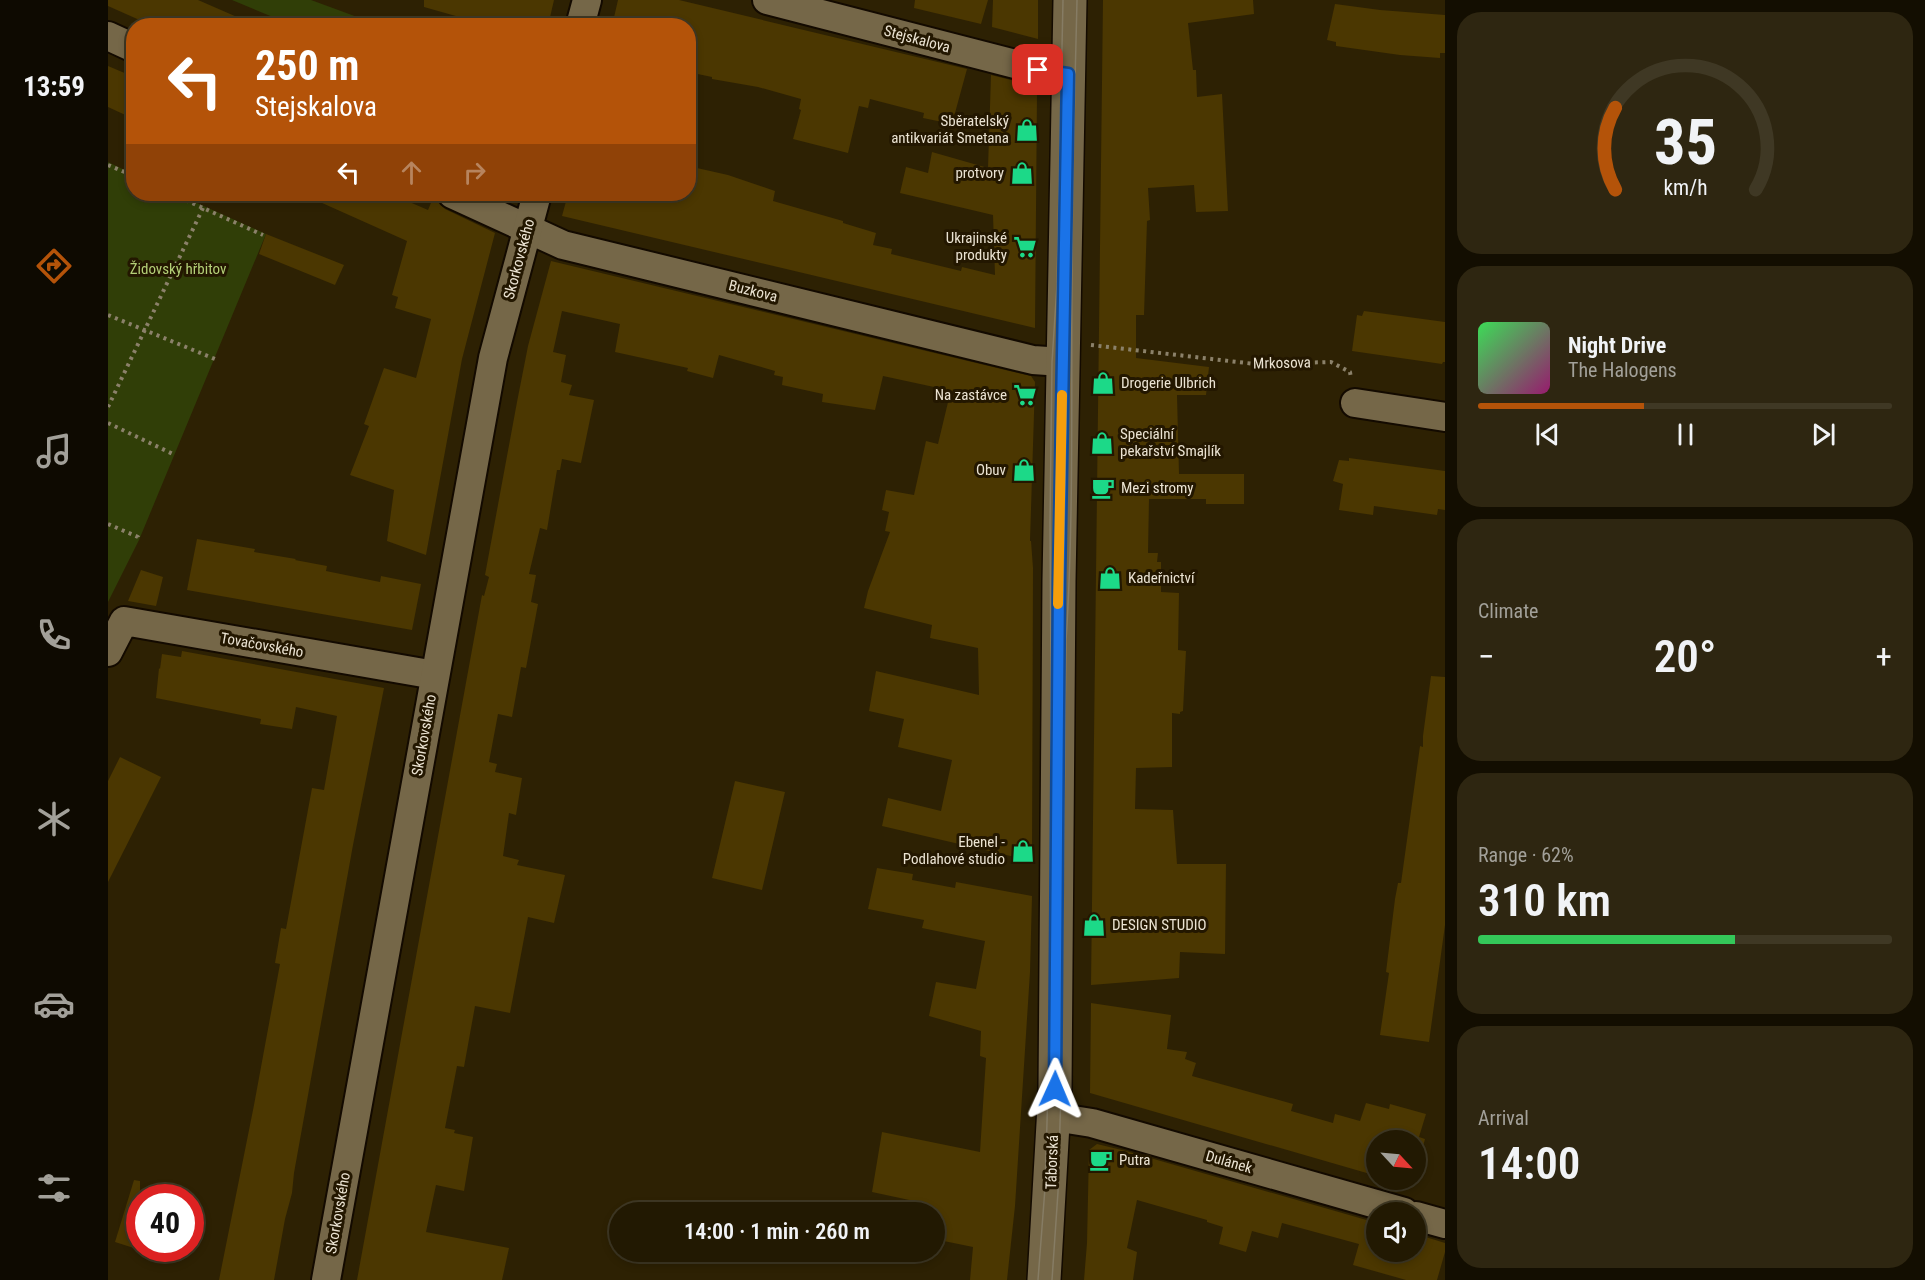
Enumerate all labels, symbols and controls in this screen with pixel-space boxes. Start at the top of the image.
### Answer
street label: Stejskalova [882,22,952,56]
text: 250 m [255,41,360,90]
icon: left [156,42,234,120]
pin [1012,44,1063,95]
icon: arrive [1021,53,1054,86]
text: 13:59 [23,71,85,103]
text: Stejskalova [255,91,377,123]
text: 35 [1653,106,1717,179]
place label: Sběratelský antikvariát Smetana [891,112,1009,147]
shop icon: Sběratelský antikvariát Smetana [1014,117,1040,143]
icon: left [332,156,365,189]
icon: ahead [395,156,428,189]
icon: right [458,156,491,189]
shop icon: protvory [1009,160,1035,186]
place label: protvory [955,164,1004,182]
text: km/h [1663,175,1707,200]
street label: Skorkovského [500,217,538,301]
place label: Ukrajinské produkty [946,229,1007,264]
supermarket icon: Ukrajinské produkty [1012,234,1038,260]
icon: directions [33,245,75,287]
park label: Židovský hřbitov [130,260,227,278]
street label: Buzkova [727,276,779,306]
text: Night Drive [1568,333,1666,358]
street label: Mrkosova [1253,353,1311,373]
text: The Halogens [1568,358,1677,382]
shop icon: Drogerie Ulbrich [1090,370,1116,396]
place label: Drogerie Ulbrich [1121,374,1216,392]
supermarket icon: Na zastávce [1012,382,1038,408]
place label: Na zastávce [935,386,1007,404]
icon: previous [1531,418,1564,451]
icon: pause [1669,418,1702,451]
icon: next [1807,418,1840,451]
place label: Speciální pekařství Smajlík [1120,425,1221,460]
icon: music [33,430,75,472]
shop icon: Speciální pekařství Smajlík [1089,430,1115,456]
shop icon: Obuv [1011,457,1037,483]
place label: Obuv [976,461,1007,479]
cafe icon: Mezi stromy [1090,475,1116,501]
place label: Mezi stromy [1121,479,1194,497]
shop icon: Kadeřnictví [1097,565,1123,591]
place label: Kadeřnictví [1128,569,1196,587]
text: Climate [1478,599,1538,623]
icon: phone [33,614,75,656]
street label: Tovačovského [219,629,305,661]
text: 20° [1654,630,1716,683]
text: − [1478,637,1495,676]
text: + [1876,637,1892,676]
street label: Skorkovského [408,693,440,777]
icon: climate [33,798,75,840]
place label: Ebenel - Podlahové studio [903,833,1005,868]
shop icon: Ebenel - Podlahové studio [1010,838,1036,864]
text: Range · 62% [1478,843,1574,867]
text: 310 km [1478,874,1611,927]
shop icon: DESIGN STUDIO [1081,912,1107,938]
place label: DESIGN STUDIO [1112,916,1206,934]
icon: car [33,983,75,1025]
position arrow [1023,1057,1087,1121]
text: Arrival [1478,1106,1529,1130]
north arrow [1366,1130,1426,1190]
map controls [1366,1130,1426,1262]
street label: Táborská [1042,1134,1062,1190]
text: 14:00 [1478,1137,1580,1190]
cafe icon: Putra [1088,1147,1114,1173]
street label: Dulánek [1204,1147,1255,1177]
place label: Putra [1119,1151,1150,1169]
icon: filters [33,1167,75,1209]
street label: Skorkovského [322,1171,354,1255]
speed limit sign: 40 [126,1184,204,1262]
button: sound [1366,1202,1426,1262]
text: 14:00 · 1 min · 260 m [684,1219,870,1244]

